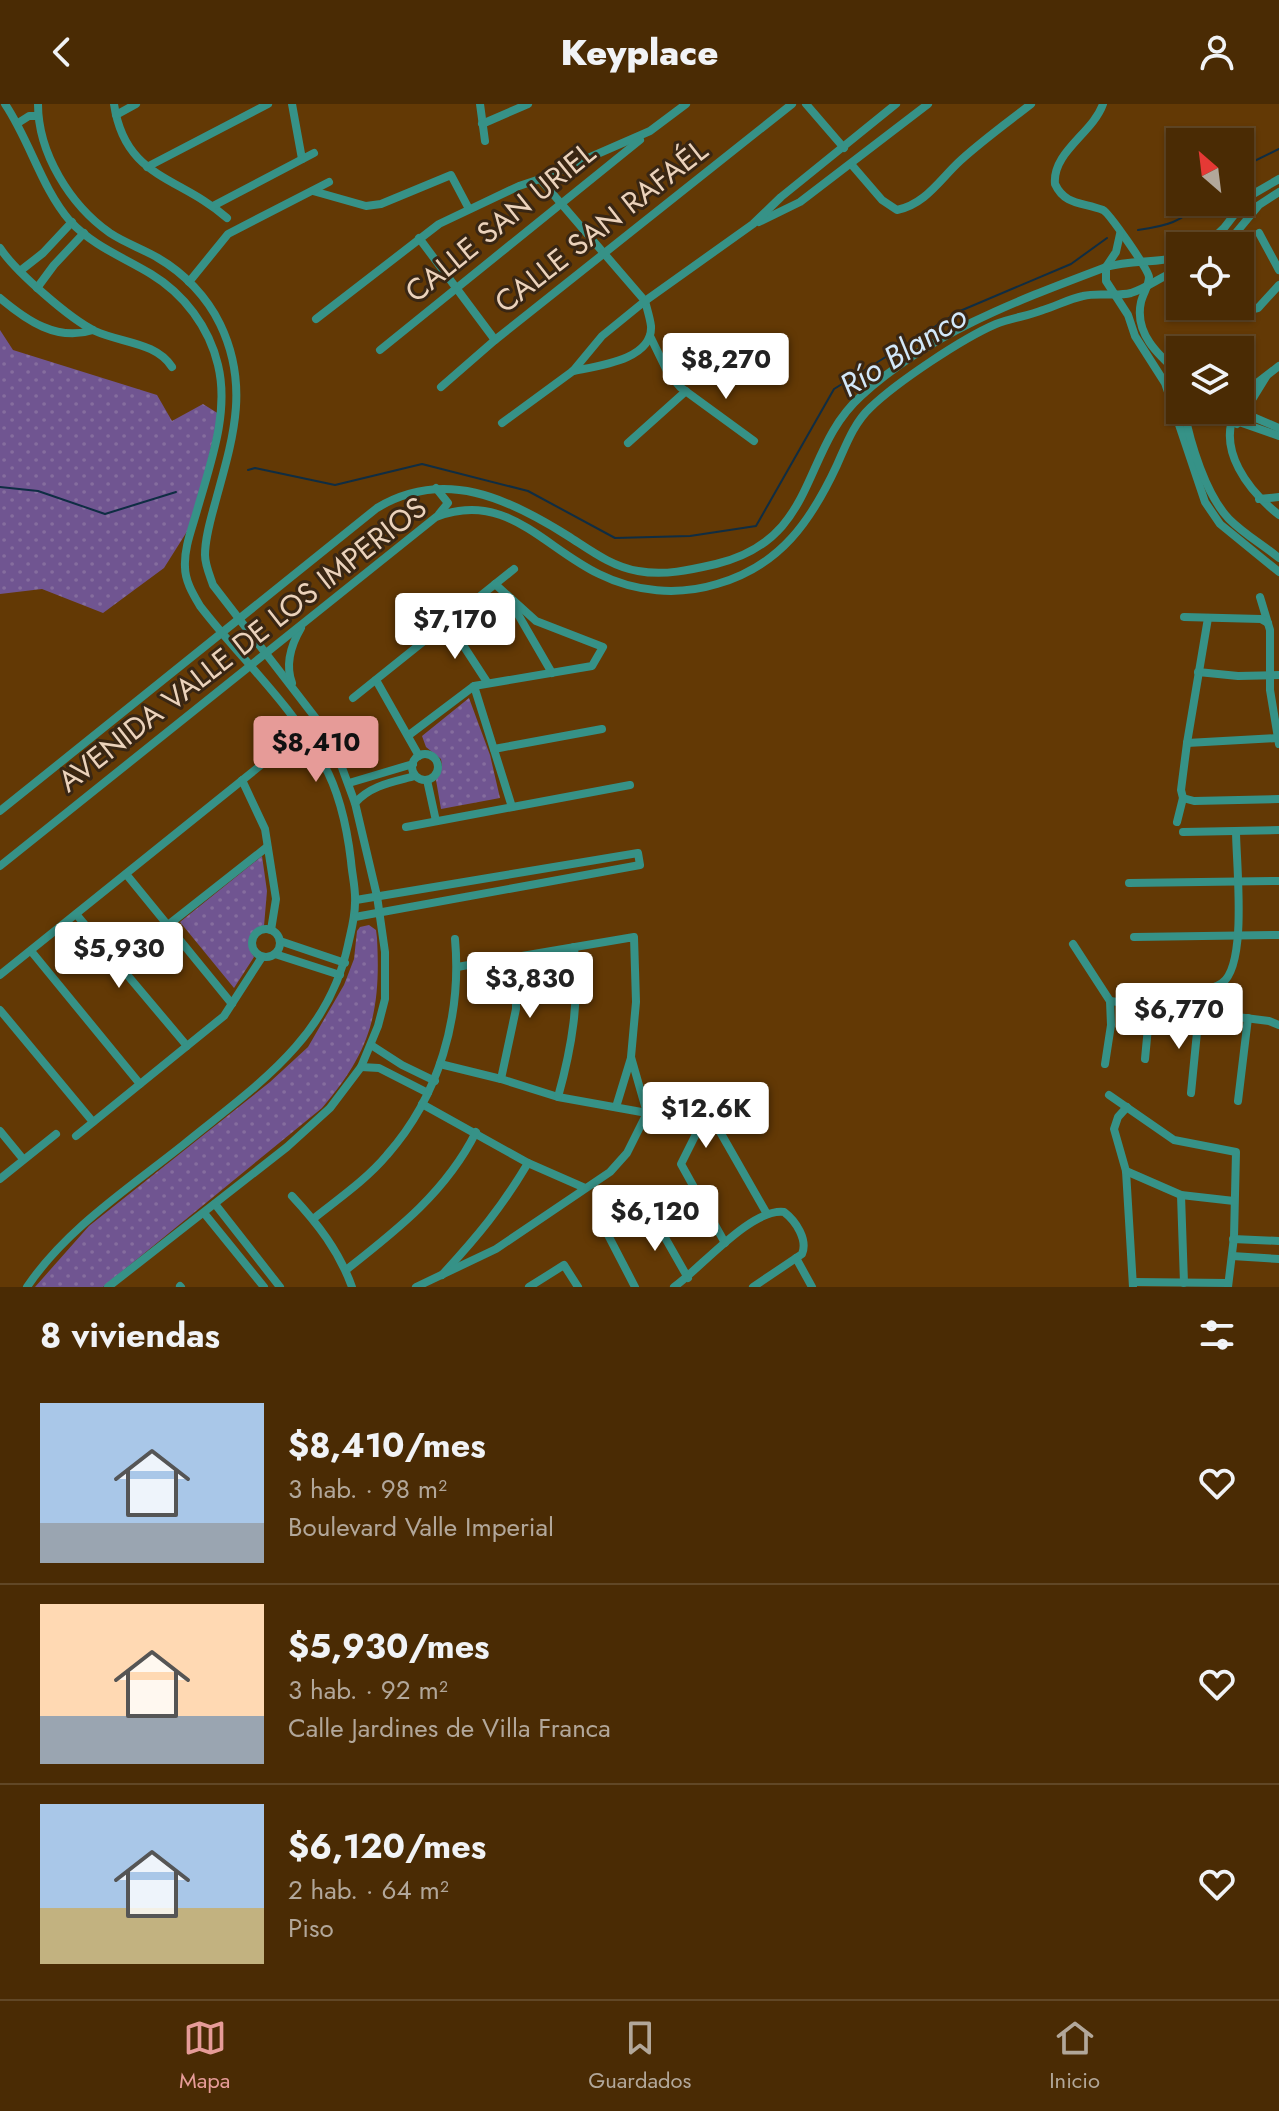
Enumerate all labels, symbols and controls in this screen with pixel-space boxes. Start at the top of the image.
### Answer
text: Keyplace [561,26,718,78]
icon: back [40,30,84,74]
icon: person [1195,30,1239,74]
north arrow [1166,128,1254,216]
map controls [1166,128,1254,424]
street label: CALLE SAN RAFAÉL [485,129,717,323]
street label: CALLE SAN URIEL [396,131,605,312]
button: locate [1166,232,1254,320]
water label: Río Blanco [830,294,976,408]
pin: $8,270 [661,333,791,401]
button: layers [1166,336,1254,424]
text: $8,270 [681,340,771,378]
street label: AVENIDA VALLE DE LOS IMPERIOS [48,486,436,802]
pin: $7,170 [390,593,520,661]
text: $7,170 [413,600,497,638]
pin: $8,410 [251,716,381,784]
text: $8,410 [271,723,361,761]
pin: $5,930 [54,922,184,990]
text: $5,930 [73,929,165,967]
pin: $3,830 [465,952,595,1020]
text: $3,830 [485,959,575,997]
pin: $6,770 [1114,983,1244,1051]
text: $6,770 [1134,990,1224,1028]
pin: $12.6K [641,1082,771,1150]
text: $12.6K [661,1089,751,1127]
pin: $6,120 [590,1185,720,1253]
text: $6,120 [610,1192,700,1230]
text: 8 viviendas [40,1311,220,1360]
icon: filters [1195,1313,1239,1357]
text: $8,410/mes [288,1421,486,1470]
icon: home [104,1435,200,1531]
icon: heart [1195,1461,1239,1505]
text: 3 hab. · 98 m² [288,1470,447,1508]
text: Boulevard Valle Imperial [288,1508,554,1546]
text: $5,930/mes [288,1622,490,1671]
icon: home [104,1636,200,1732]
icon: heart [1195,1662,1239,1706]
text: 3 hab. · 92 m² [288,1671,448,1709]
text: Calle Jardines de Villa Franca [288,1709,611,1747]
text: $6,120/mes [288,1822,486,1871]
icon: home [104,1836,200,1932]
icon: heart [1195,1862,1239,1906]
text: 2 hab. · 64 m² [288,1871,449,1909]
text: Piso [288,1909,334,1947]
tab: Mapa [179,2016,230,2096]
tab: Guardados [588,2016,691,2096]
tab: Inicio [1049,2016,1100,2096]

